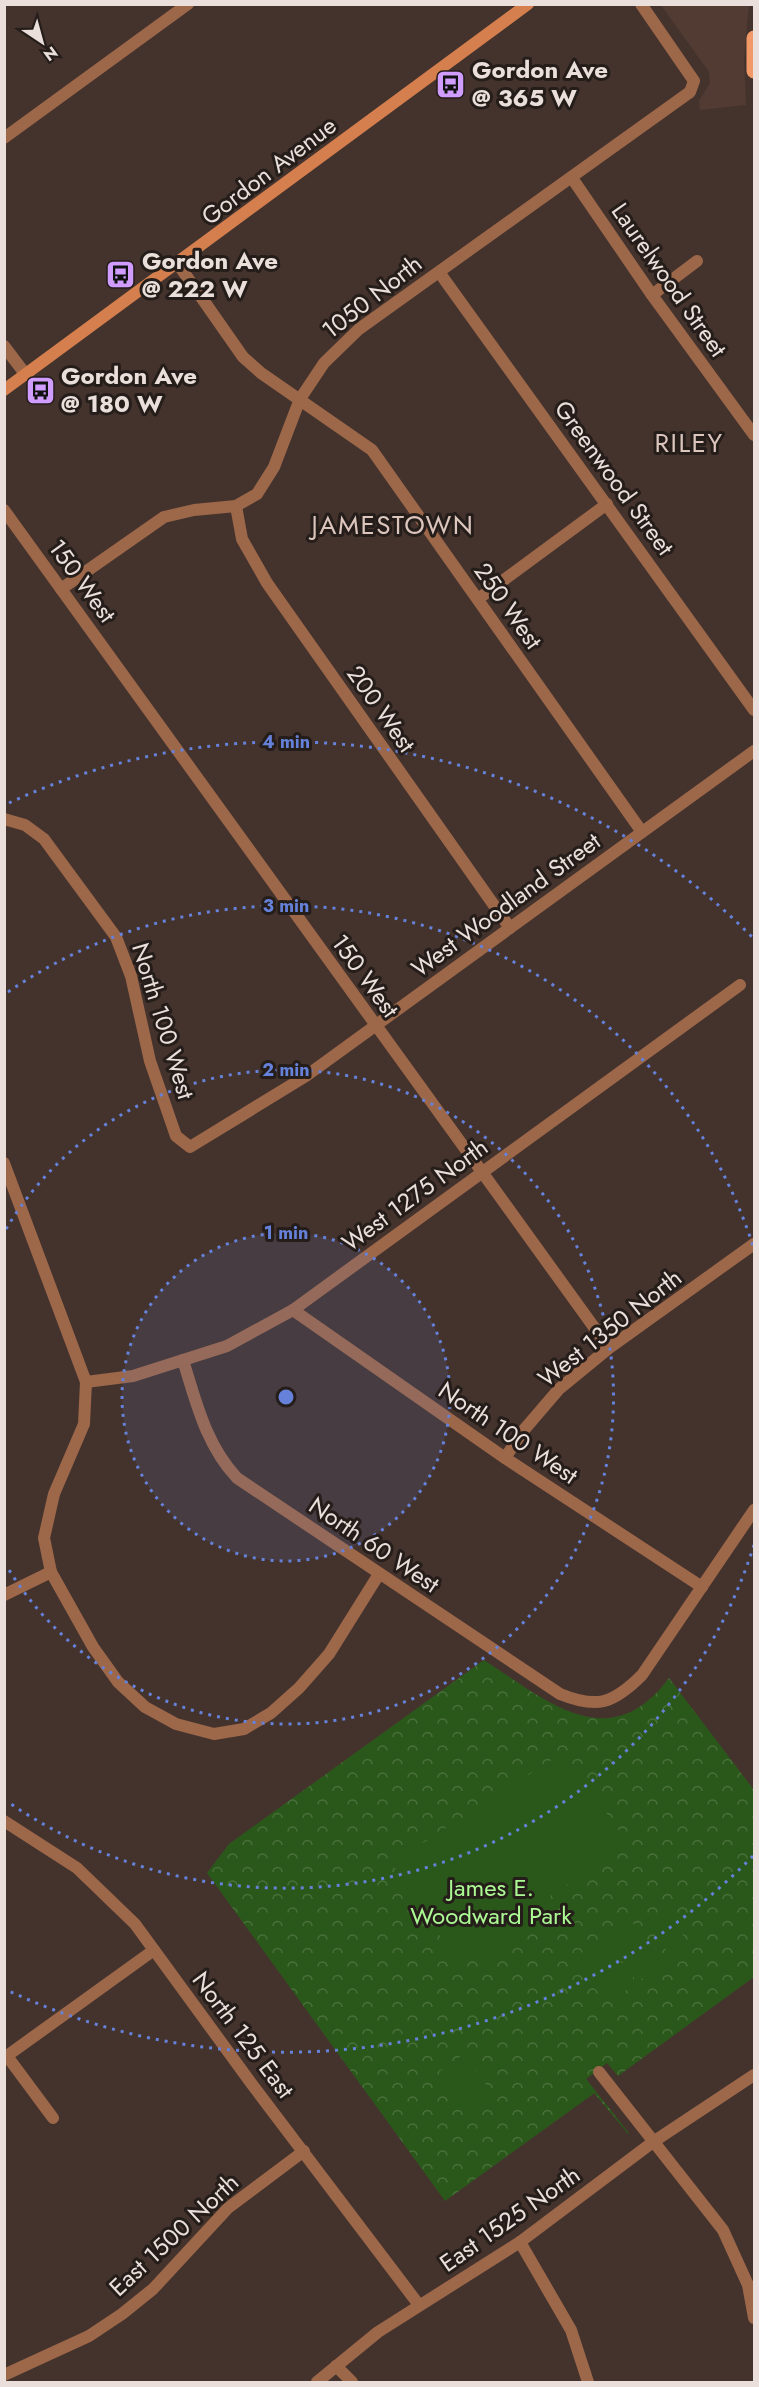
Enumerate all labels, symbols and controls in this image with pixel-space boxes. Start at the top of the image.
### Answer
north arrow [12,12,72,72]
text: N [39,41,62,67]
place label: Gordon Ave @ 365 W [472,52,608,115]
bus stop icon: Gordon Ave @ 365 W [435,68,467,100]
street label: Gordon Avenue [194,108,344,233]
street label: Laurelwood Street [603,196,736,364]
place label: Gordon Ave @ 222 W [142,243,278,306]
street label: 1050 North [314,246,429,347]
bus stop icon: Gordon Ave @ 222 W [105,259,137,291]
place label: Gordon Ave @ 180 W [61,358,197,421]
bus stop icon: Gordon Ave @ 180 W [24,374,56,406]
street label: Greenwood Street [546,393,683,563]
district label: RILEY [654,424,724,462]
district label: JAMESTOWN [309,506,474,544]
street label: 150 West [40,532,125,630]
street label: 250 West [466,555,551,656]
street label: 200 West [339,658,424,760]
text: 4 min [262,729,310,755]
street label: West Woodland Street [404,824,608,985]
text: 3 min [263,893,309,919]
street label: 150 West [323,927,408,1025]
street label: North 100 West [123,938,204,1104]
text: 2 min [262,1057,310,1083]
street label: West 1275 North [334,1130,495,1260]
text: 1 min [264,1220,308,1246]
street label: West 1350 North [530,1260,689,1395]
street label: North 100 West [431,1373,585,1492]
centre of rings [276,1387,296,1407]
street label: North 60 West [302,1488,447,1601]
park label: James E. Woodward Park [410,1870,572,1933]
street label: North 125 East [184,1964,303,2106]
street label: East 1525 North [432,2157,587,2280]
street label: East 1500 North [101,2165,246,2304]

